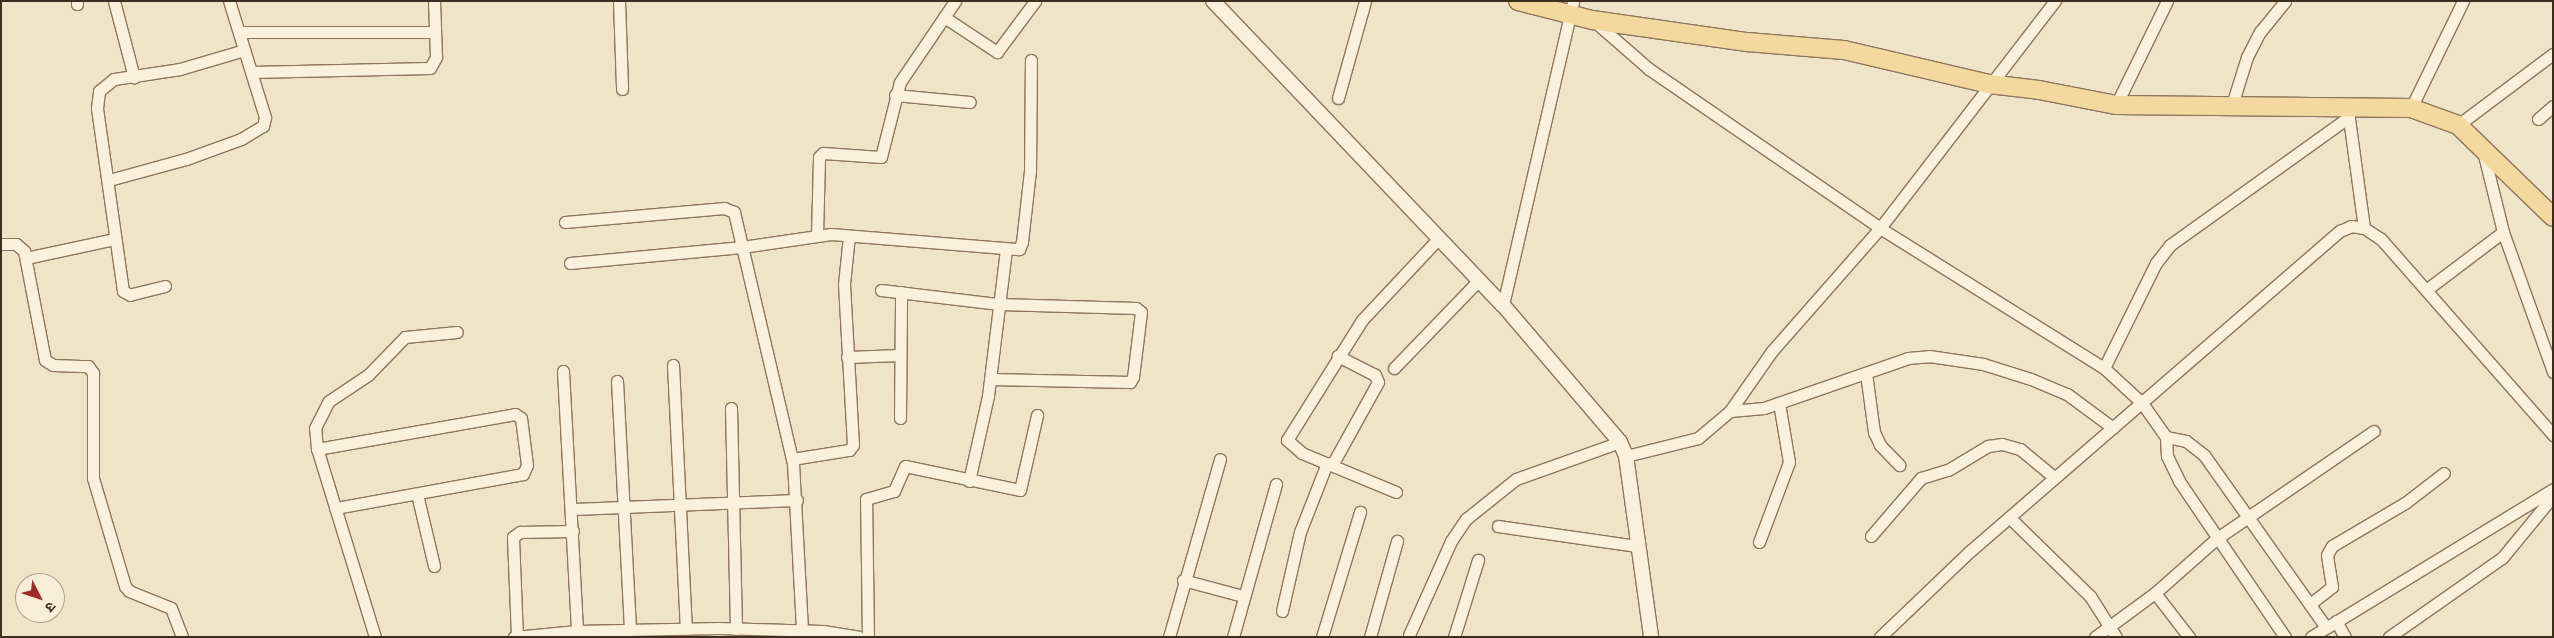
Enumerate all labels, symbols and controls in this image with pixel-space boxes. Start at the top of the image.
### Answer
north arrow [15,573,65,623]
text: उ [41,598,60,616]

